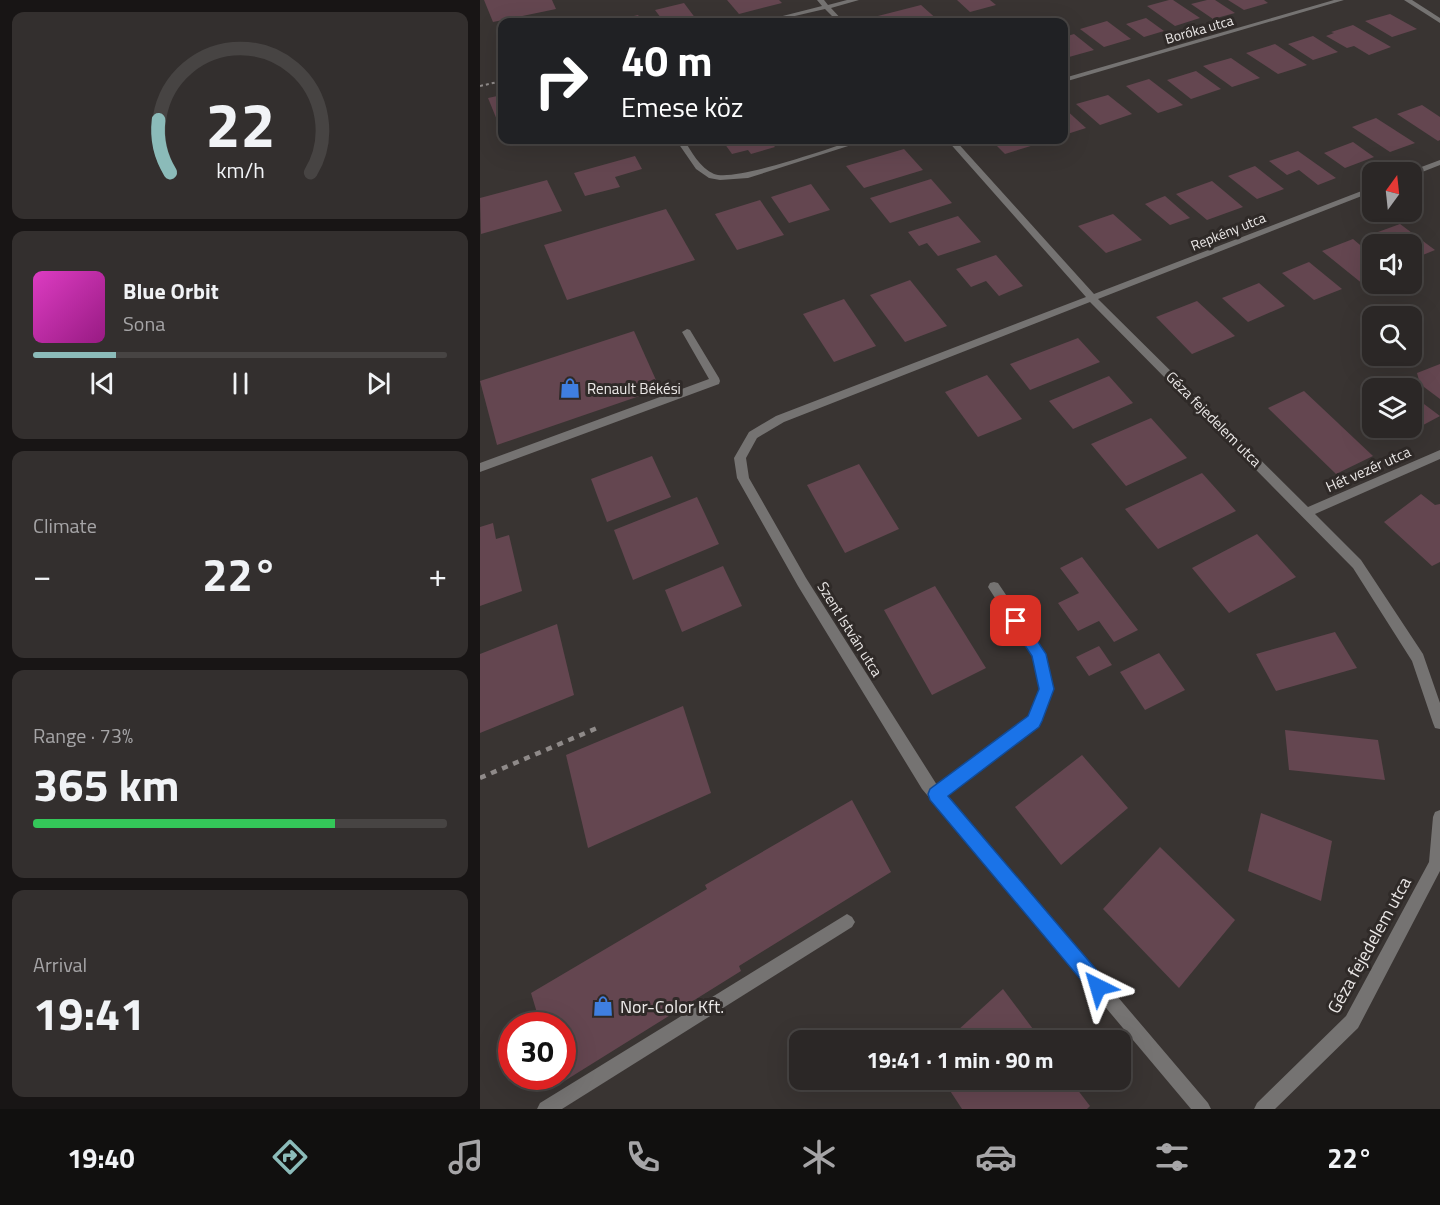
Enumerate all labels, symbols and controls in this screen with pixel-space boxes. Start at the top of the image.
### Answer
street label: Boróka utca [1162,9,1236,49]
text: 40 m [621,28,713,92]
icon: right [522,42,600,120]
text: 22 [205,76,275,171]
text: Emese köz [621,86,743,127]
text: km/h [216,154,264,186]
north arrow [1362,162,1422,222]
map controls [1362,162,1422,438]
street label: Repkény utca [1187,206,1269,256]
button: sound [1362,234,1422,294]
text: Blue Orbit [123,274,219,308]
button: search [1362,306,1422,366]
text: Sona [123,308,165,339]
street label: Géza fejedelem utca [1161,366,1268,473]
icon: previous [86,367,119,400]
icon: pause [224,367,257,400]
icon: next [362,367,395,400]
shop icon: Renault Békési [558,376,582,400]
place label: Renault Békési [587,377,681,400]
button: layers [1362,378,1422,438]
street label: Hét vezér utca [1322,440,1415,498]
text: Climate [33,510,97,541]
text: 22° [202,540,278,608]
text: − [33,550,51,600]
text: + [429,550,447,600]
street label: Szent István utca [812,577,889,681]
pin [990,595,1041,646]
icon: arrive [999,604,1032,637]
text: Range · 73% [33,720,133,751]
text: 365 km [33,750,179,818]
street label: Géza fejedelem utca [1320,872,1418,1018]
text: Arrival [33,949,87,980]
position arrow [1066,955,1130,1019]
text: 19:41 [33,979,145,1047]
place label: Nor-Color Kft. [620,993,724,1020]
shop icon: Nor-Color Kft. [591,994,615,1018]
speed limit sign: 30 [498,1012,576,1090]
text: 19:41 · 1 min · 90 m [867,1043,1053,1077]
icon: directions [269,1136,311,1178]
icon: music [445,1136,487,1178]
icon: phone [622,1136,664,1178]
icon: climate [798,1136,840,1178]
icon: car [975,1136,1017,1178]
icon: filters [1151,1136,1193,1178]
text: 19:40 [67,1137,135,1178]
text: 22° [1327,1137,1373,1178]

